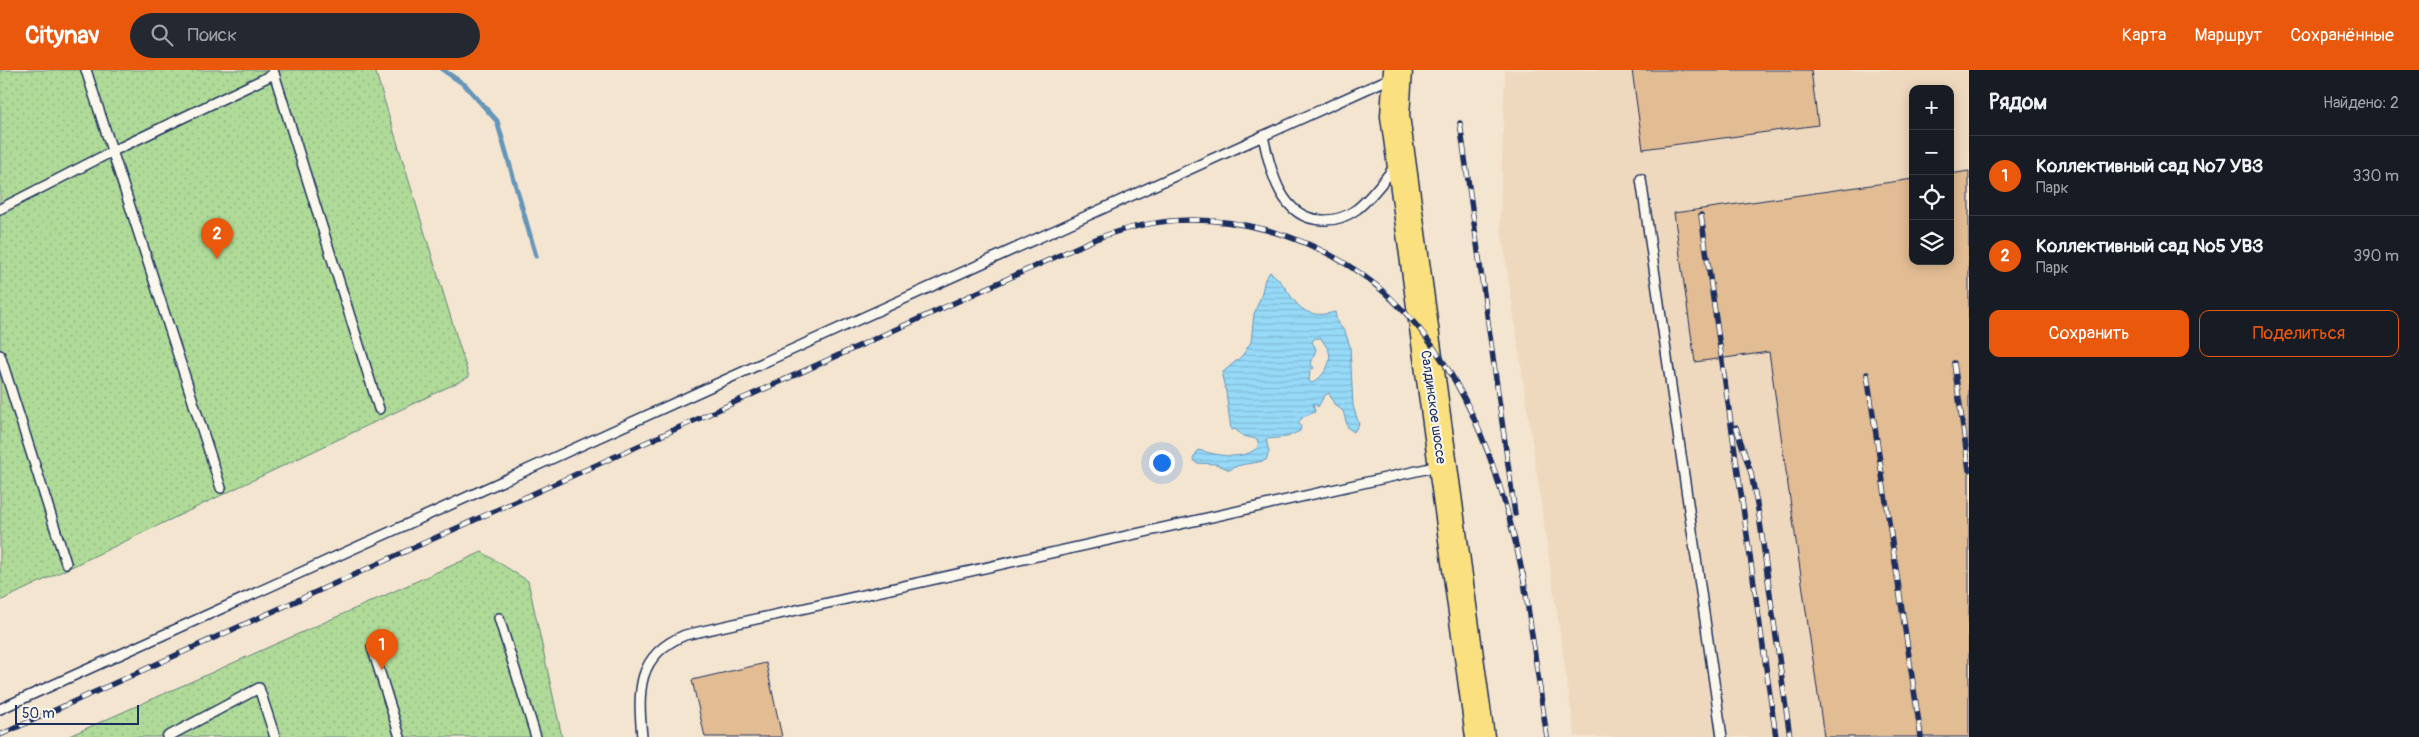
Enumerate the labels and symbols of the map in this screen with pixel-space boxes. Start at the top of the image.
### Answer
pin: 2 [201,218,233,259]
street label: Салдинское шоссе [1417,349,1450,465]
your location [1149,450,1175,476]
pin: 1 [366,629,398,670]
scale bar [15,702,139,725]

